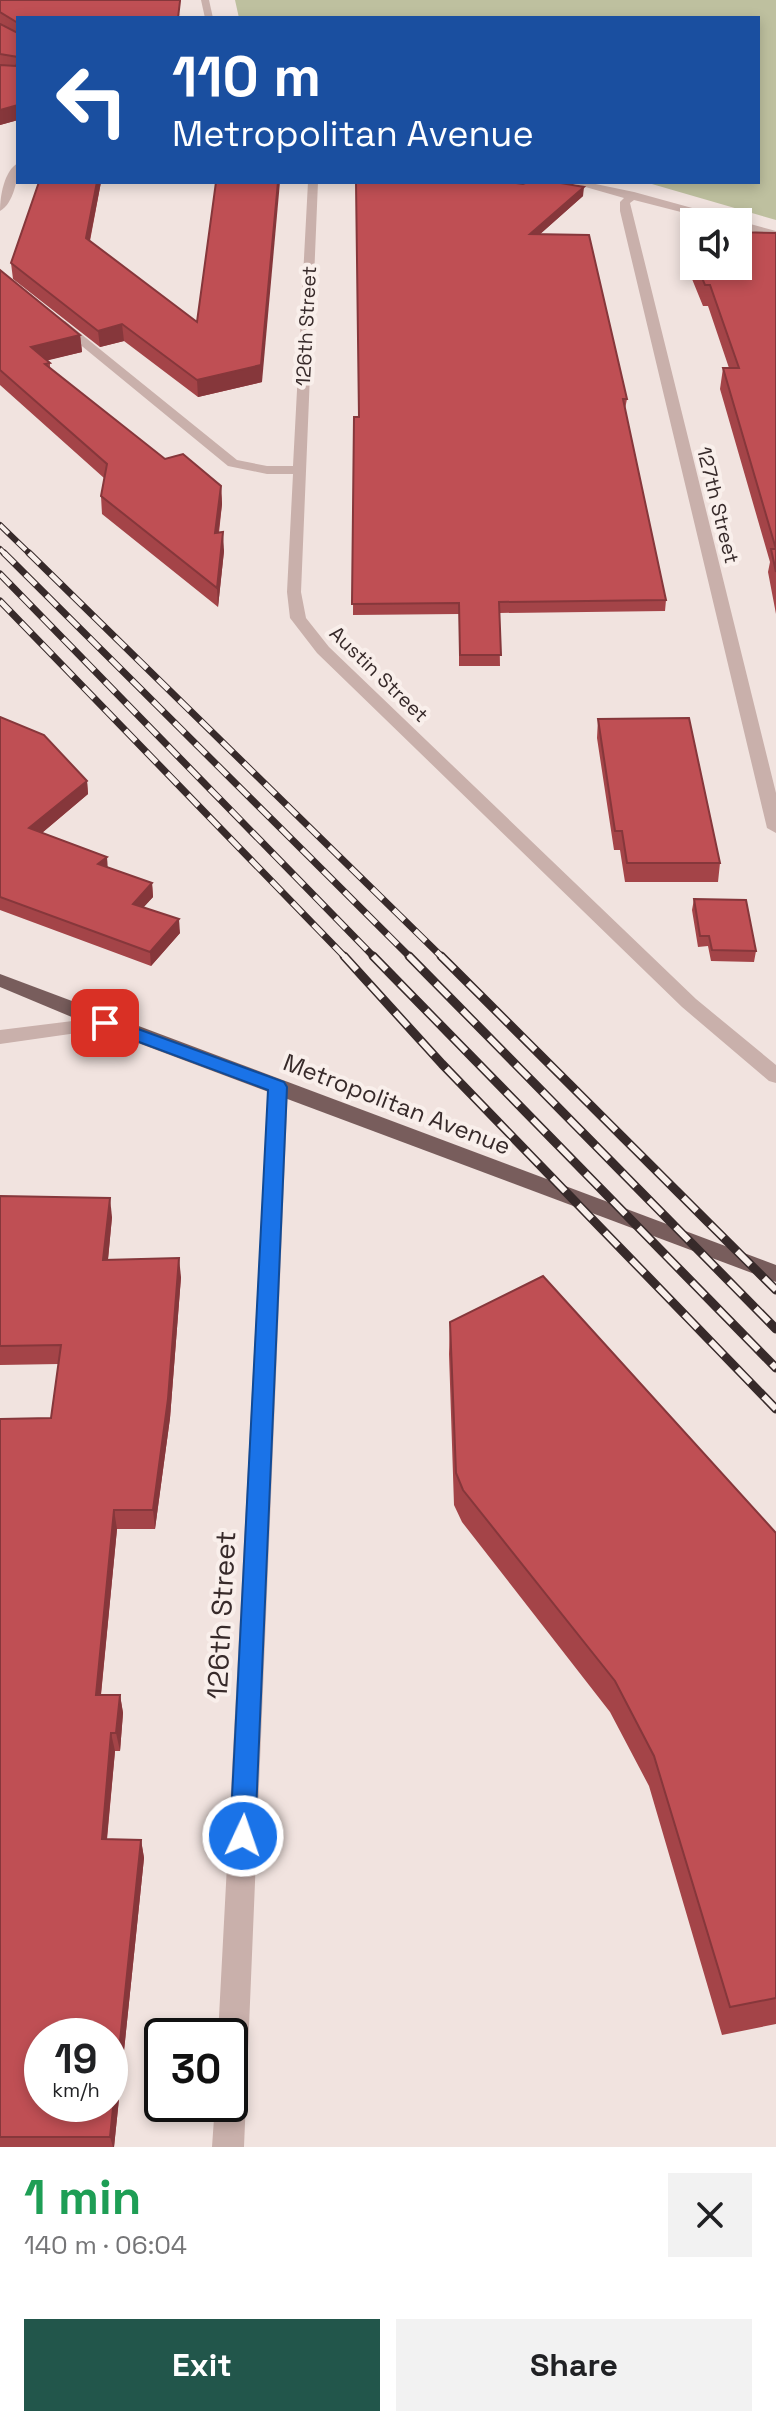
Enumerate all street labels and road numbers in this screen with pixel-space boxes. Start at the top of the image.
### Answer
street label: 126th Street [290,265,322,387]
street label: 127th Street [691,444,745,566]
street label: Austin Street [324,620,434,728]
street label: Metropolitan Avenue [279,1046,515,1162]
street label: 126th Street [199,1530,243,1700]

